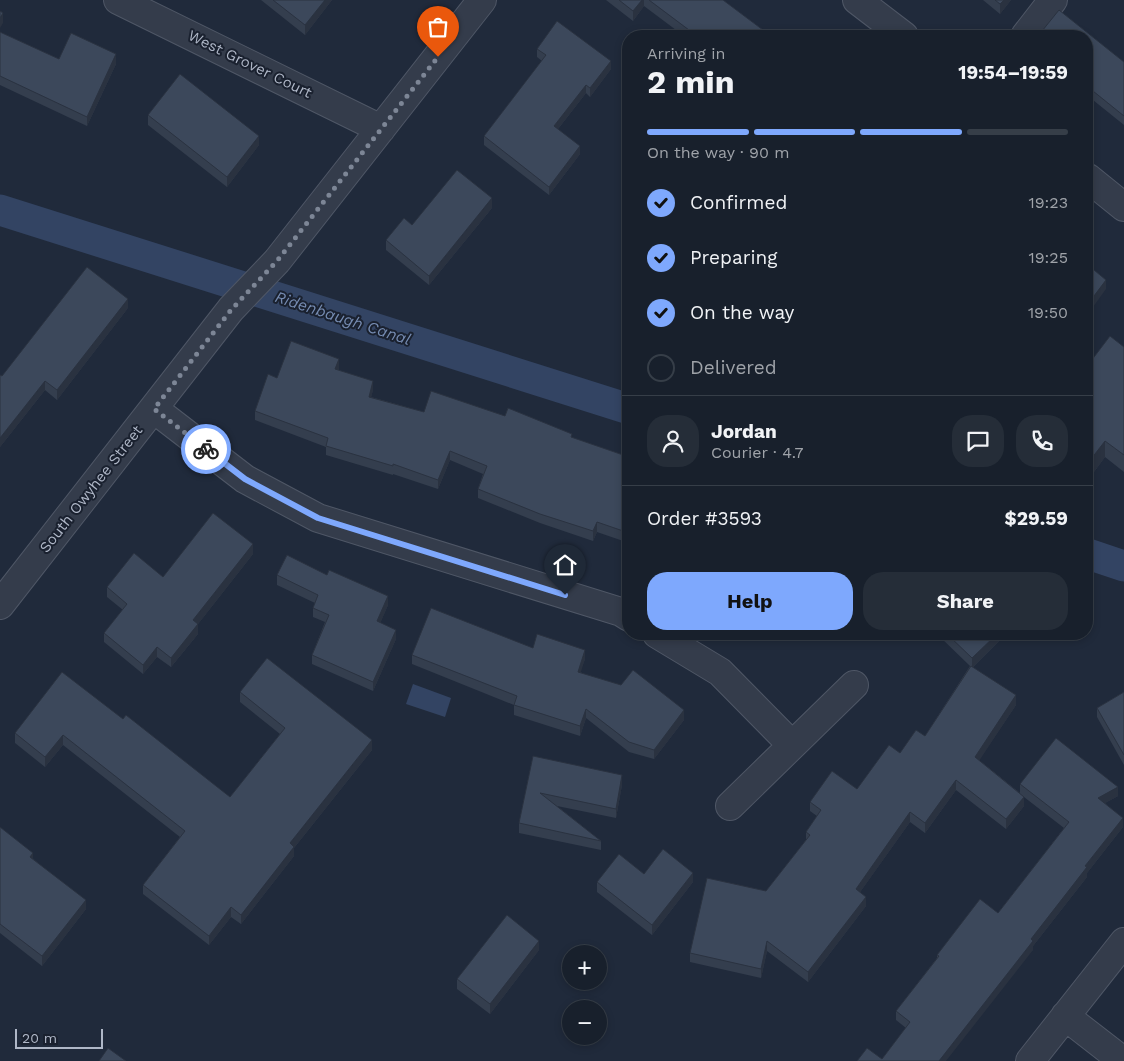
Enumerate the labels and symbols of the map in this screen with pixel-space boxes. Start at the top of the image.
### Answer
pin [417,6,459,57]
street label: West Grover Court [185,26,315,102]
water label: Ridenbaugh Canal [273,287,413,349]
street label: South Owyhee Street [36,421,147,556]
courier [181,424,231,474]
pin [544,544,586,595]
scale bar [15,1026,102,1049]

